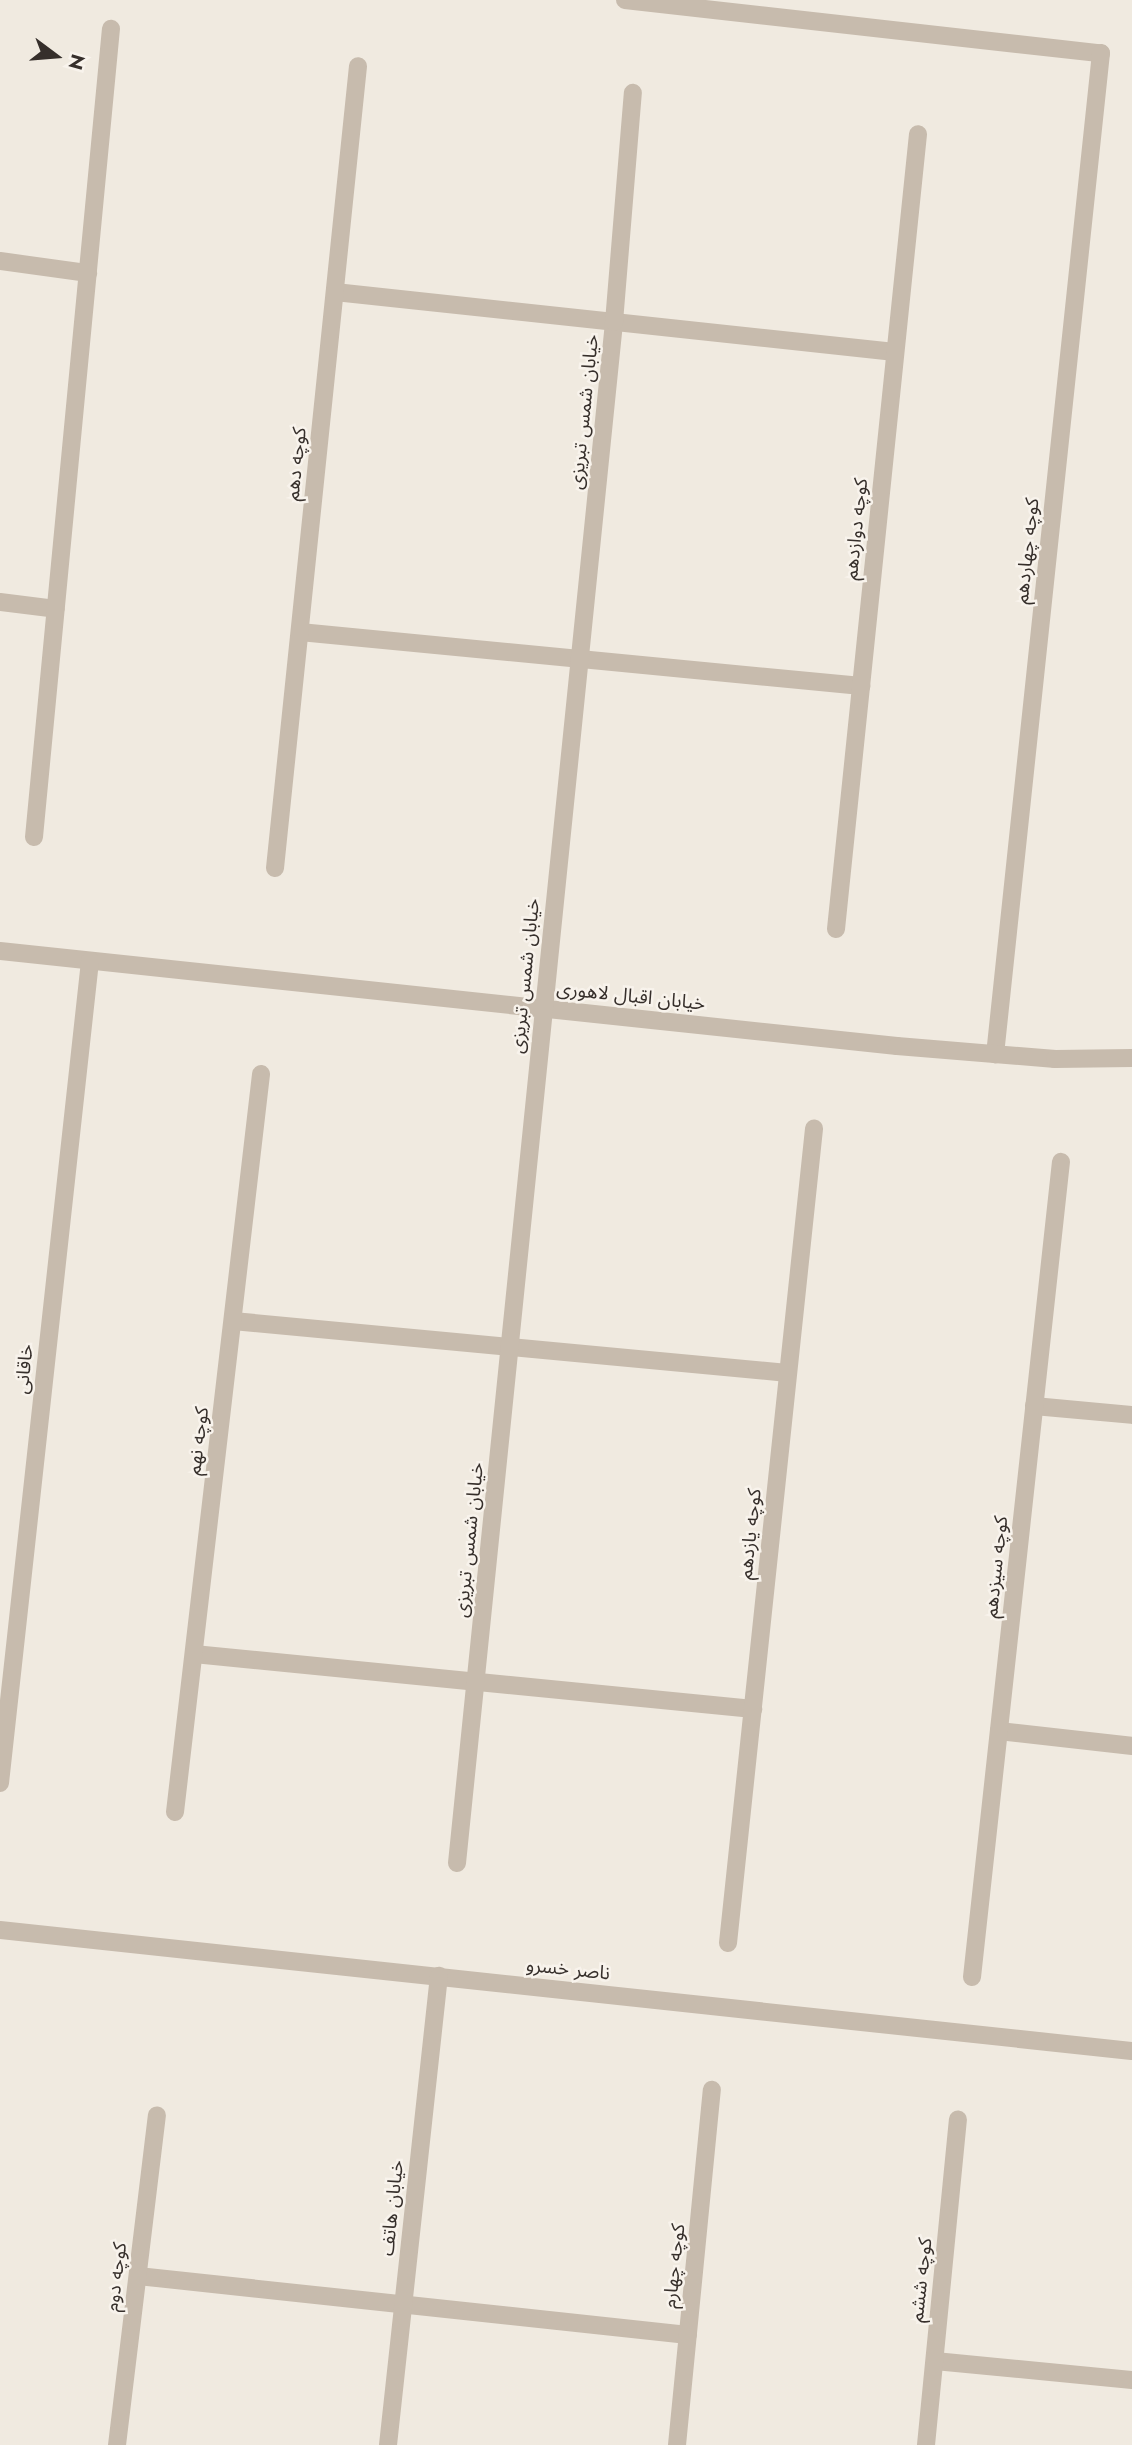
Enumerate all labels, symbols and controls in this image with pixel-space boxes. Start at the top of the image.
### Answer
north arrow [21,21,91,91]
text: N [62,51,92,73]
street label: خیابان شمس تبریزی [565,333,603,491]
street label: کوچه دهم [281,426,311,502]
street label: کوچه دوازدهم [839,477,873,581]
street label: کوچه چهاردهم [1010,497,1044,605]
street label: خیابان شمس تبریزی [506,897,544,1055]
street label: خیابان اقبال لاهوری [555,977,707,1015]
street label: خاقانی [10,1343,38,1395]
street label: کوچه نهم [183,1406,213,1476]
street label: خیابان شمس تبریزی [450,1461,488,1619]
street label: کوچه یازدهم [734,1487,766,1581]
street label: کوچه سیزدهم [979,1515,1013,1619]
street label: ناصر خسرو [525,1953,611,1985]
street label: خیابان هاتف [376,2159,408,2257]
street label: کوچه چهارم [658,2223,690,2309]
street label: کوچه ششم [905,2237,937,2323]
street label: کوچه دوم [100,2241,132,2313]

